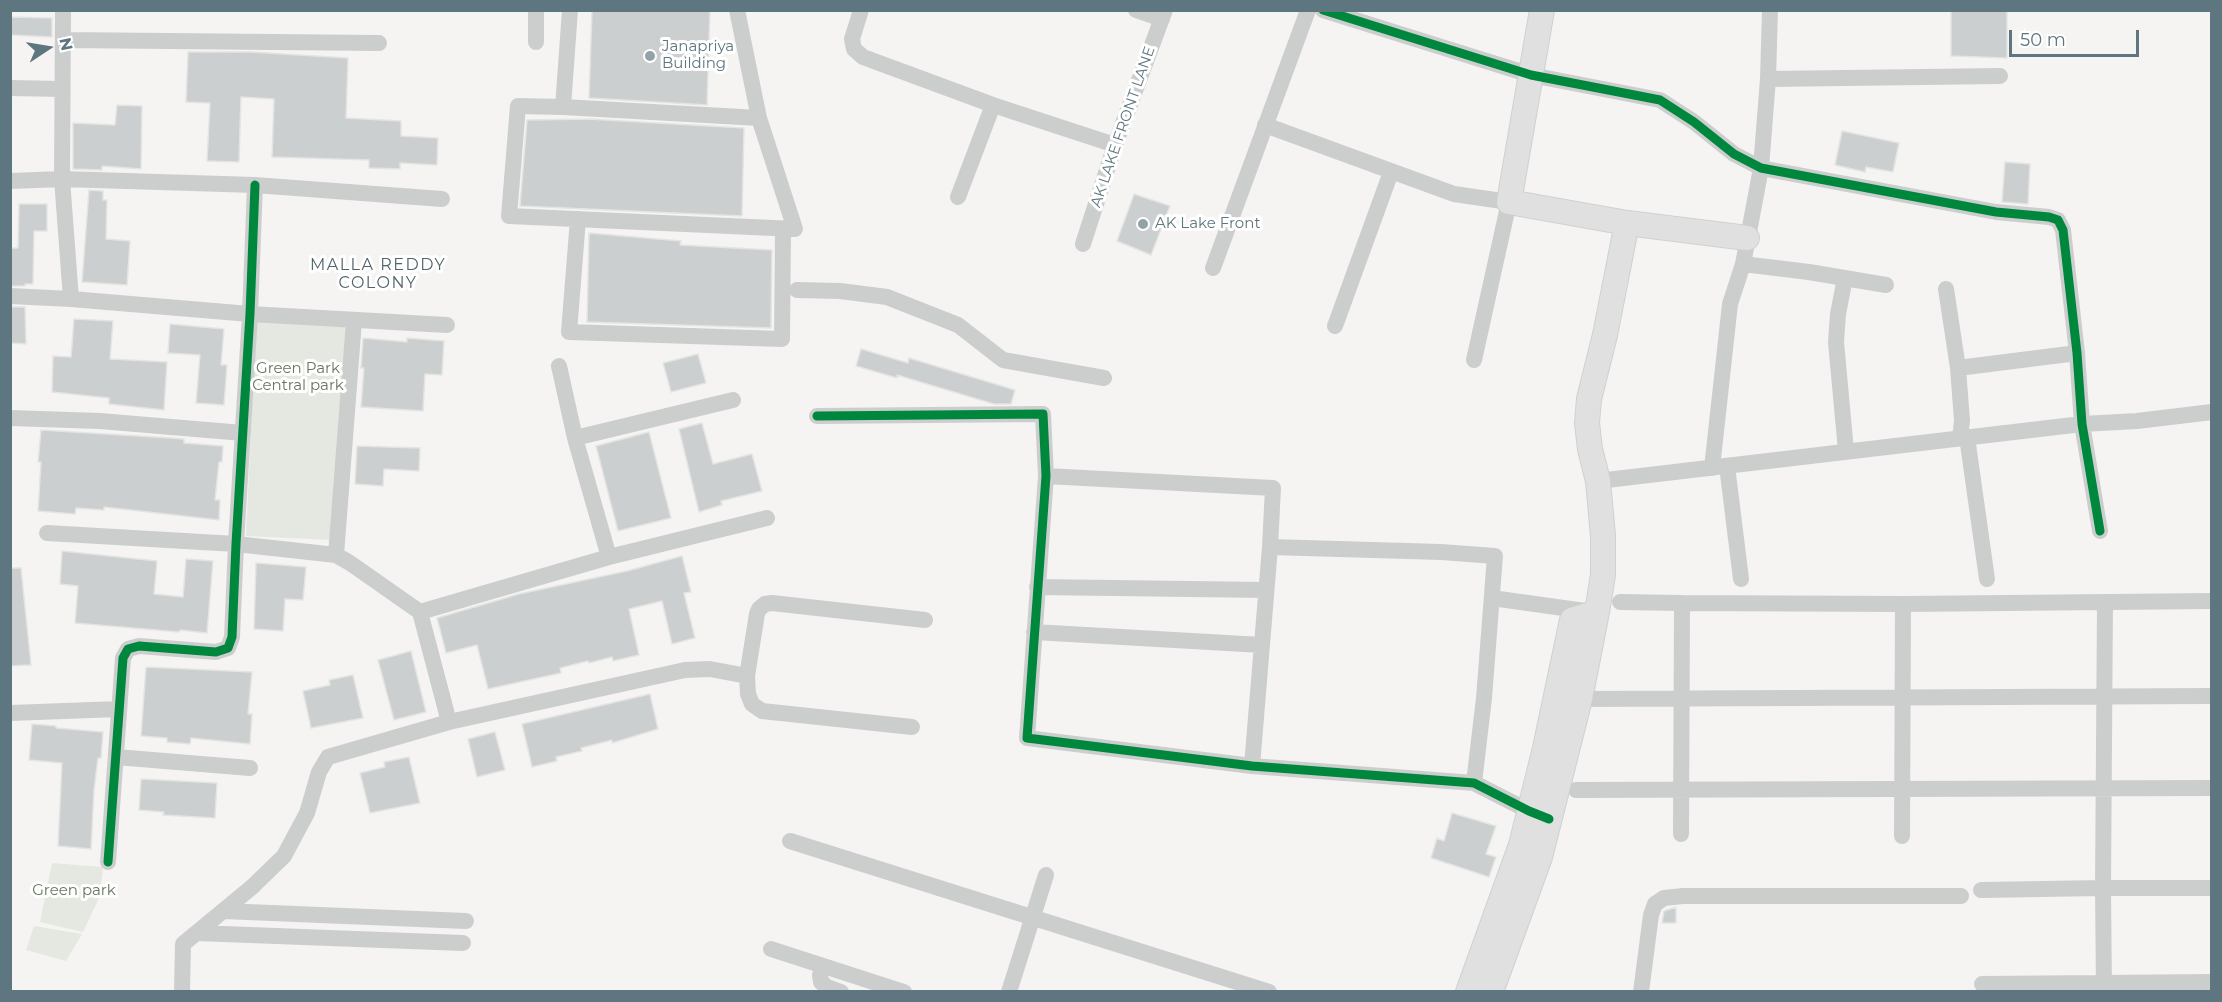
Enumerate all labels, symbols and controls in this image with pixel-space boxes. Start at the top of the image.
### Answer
north arrow [18,18,78,78]
scale bar [2012,18,2142,56]
text: 50 m [2020,29,2066,51]
text: N [55,36,77,52]
place label: Janapriya Building [662,38,734,73]
street label: AK LAKE FRONT LANE [1087,44,1159,210]
marker: Janapriya Building [643,49,657,63]
place label: AK Lake Front [1155,215,1260,233]
marker: AK Lake Front [1136,217,1150,231]
district label: MALLA REDDY COLONY [310,255,446,293]
park label: Green Park Central park [252,360,344,395]
park label: Green park [32,882,116,900]

